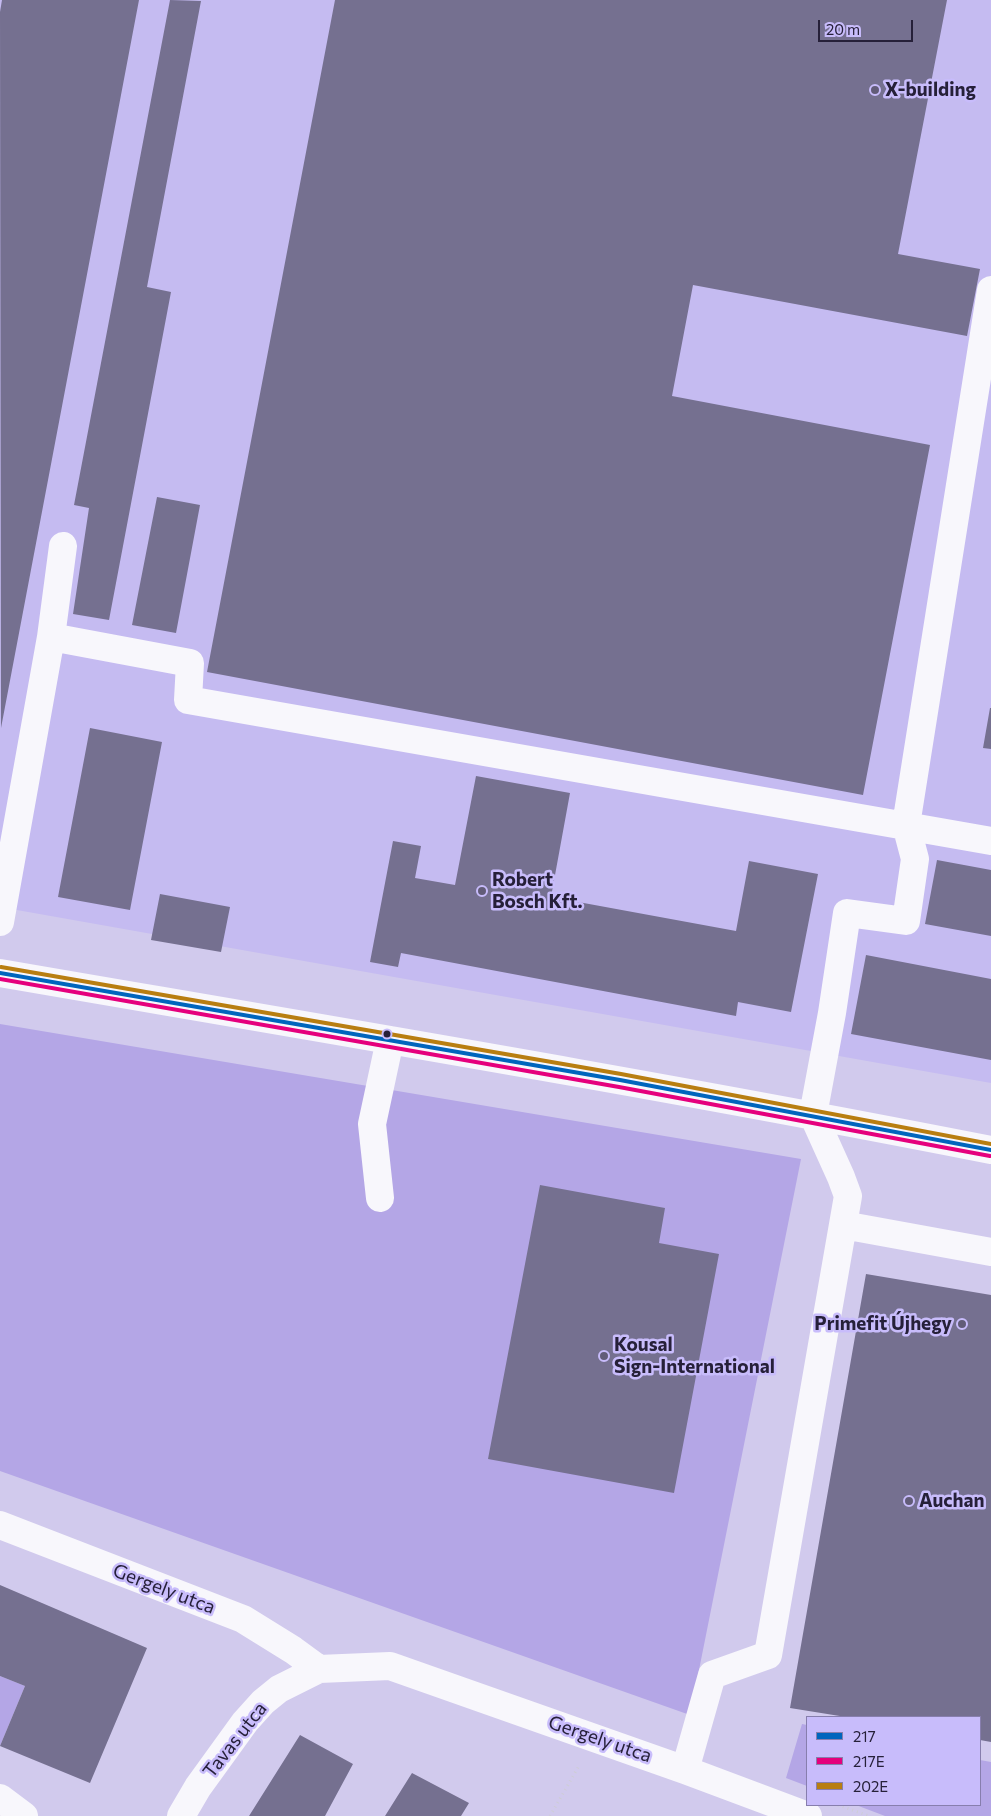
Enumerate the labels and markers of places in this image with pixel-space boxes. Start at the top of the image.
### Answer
place label: X-building [885,79,976,101]
marker: X-building [869,84,881,96]
place label: Robert Bosch Kft. [492,869,583,913]
marker: Robert Bosch Kft. [476,885,488,897]
unlabelled marker [382,1029,392,1039]
place label: Primefit Újhegy [814,1313,952,1335]
marker: Primefit Újhegy [956,1318,968,1330]
place label: Kousal Sign-International [614,1334,775,1378]
marker: Kousal Sign-International [598,1350,610,1362]
place label: Auchan [919,1490,985,1512]
marker: Auchan [903,1495,915,1507]

